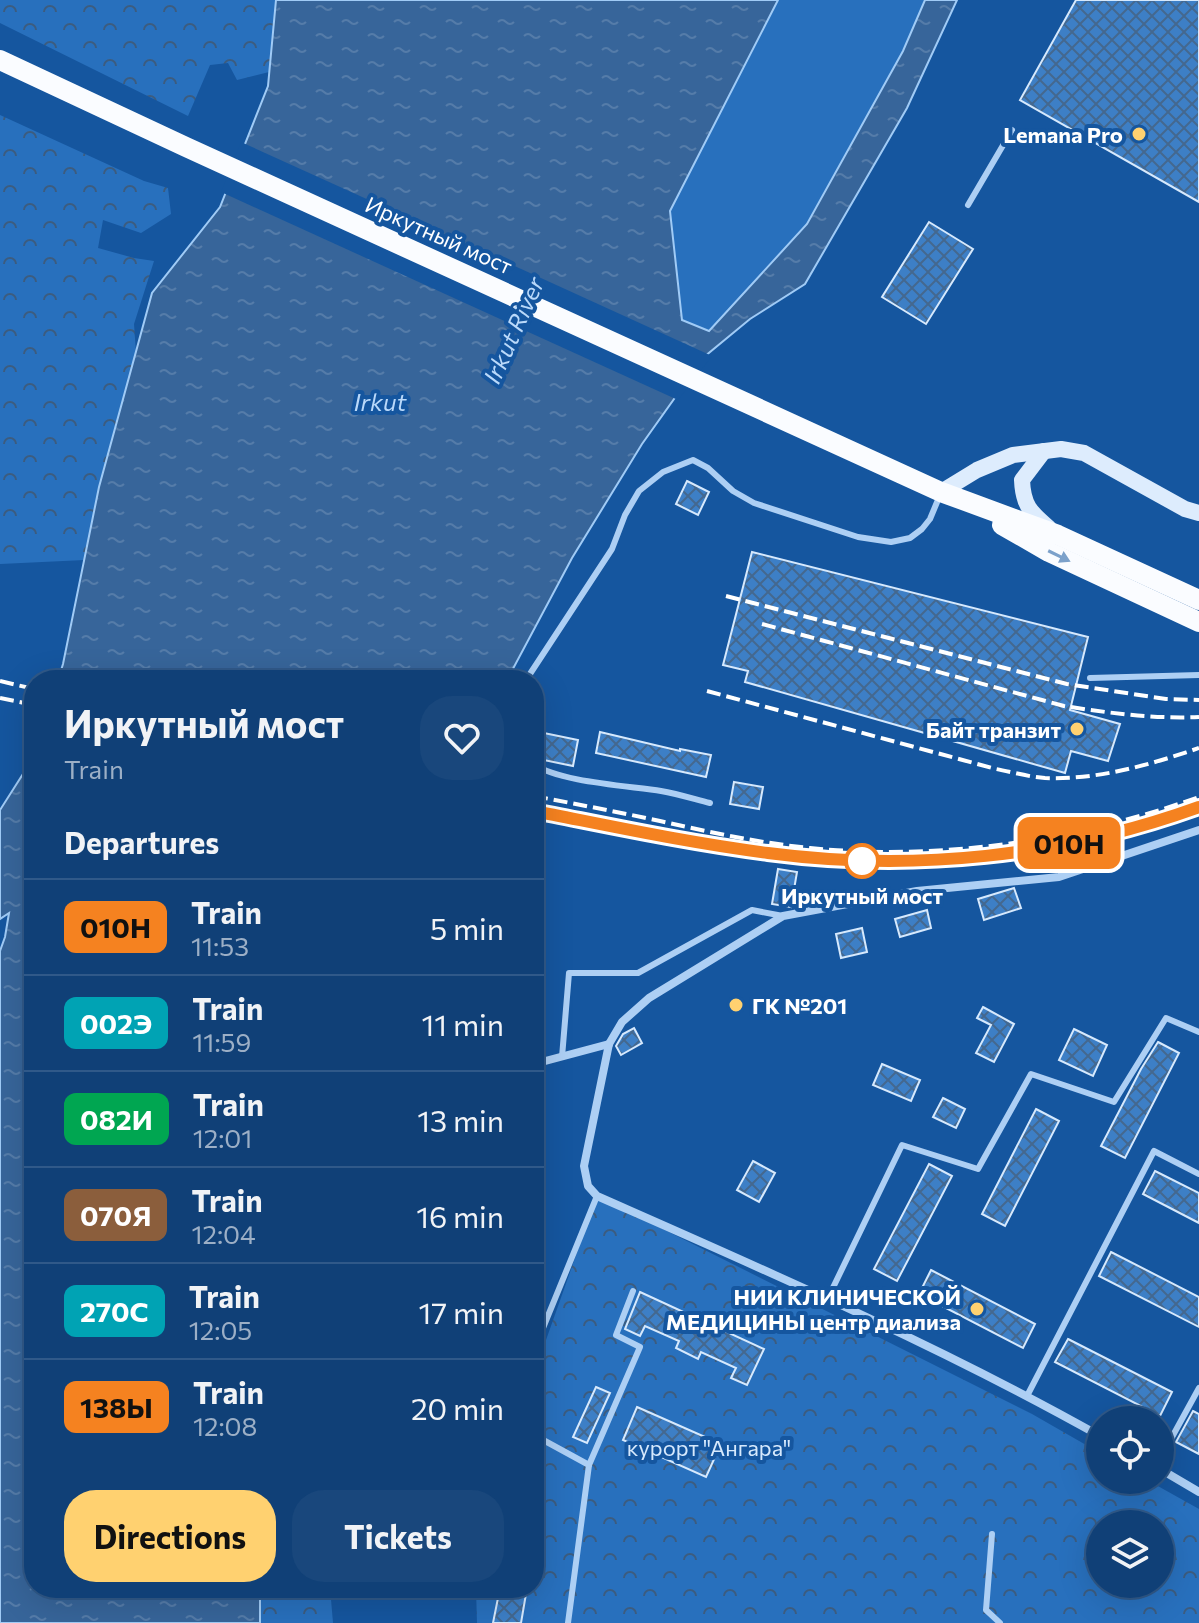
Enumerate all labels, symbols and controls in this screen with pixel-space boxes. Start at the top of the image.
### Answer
place label: Lemana Pro [1003,121,1123,148]
marker: Lemana Pro [1130,125,1148,143]
street label: Иркутный мост [361,190,517,280]
water label: Irkut River [477,271,550,388]
water label: Irkut [354,387,407,416]
one-way arrow [1047,549,1071,563]
button: heart [420,696,504,780]
text: Иркутный мост [64,699,344,746]
place label: Байт транзит [926,716,1061,743]
marker: Байт транзит [1068,720,1086,738]
text: Train [64,753,124,784]
line badge: 010Н [1013,817,1125,869]
text: Departures [64,823,219,860]
text: 010Н [1034,826,1104,860]
marker: Иркутный мост [845,844,879,878]
place label: Иркутный мост [781,882,943,909]
text: Train [191,893,262,930]
text: 5 min [430,909,504,946]
text: 010Н [80,910,151,944]
text: 11:53 [191,930,249,961]
text: Train [192,989,263,1026]
place label: ГК №201 [752,992,847,1019]
marker: ГК №201 [727,996,745,1014]
text: 11 min [422,1005,504,1042]
text: 002Э [80,1006,152,1040]
text: 11:59 [192,1026,251,1057]
text: Train [193,1085,264,1122]
text: 13 min [417,1101,504,1138]
text: 082И [80,1102,153,1136]
text: 12:01 [193,1122,252,1153]
text: Train [191,1181,263,1218]
text: 16 min [416,1197,504,1234]
text: 070Я [80,1198,151,1232]
text: 12:04 [191,1218,256,1249]
text: Train [189,1277,260,1314]
place label: НИИ КЛИНИЧЕСКОЙ МЕДИЦИНЫ центр диализа [666,1283,961,1335]
text: 17 min [419,1293,504,1330]
text: 270С [80,1294,149,1328]
marker: НИИ КЛИНИЧЕСКОЙ МЕДИЦИНЫ центр диализа [968,1300,986,1318]
text: 12:05 [189,1314,252,1345]
text: Train [193,1373,264,1410]
text: 20 min [411,1389,504,1426]
text: 138Ы [80,1390,153,1424]
map controls [1086,1406,1174,1598]
button: locate [1086,1406,1174,1494]
text: 12:08 [193,1410,257,1441]
park label: курорт "Ангара" [627,1434,791,1461]
button: Directions [64,1490,276,1582]
button: Tickets [292,1490,504,1582]
button: layers [1086,1510,1174,1598]

